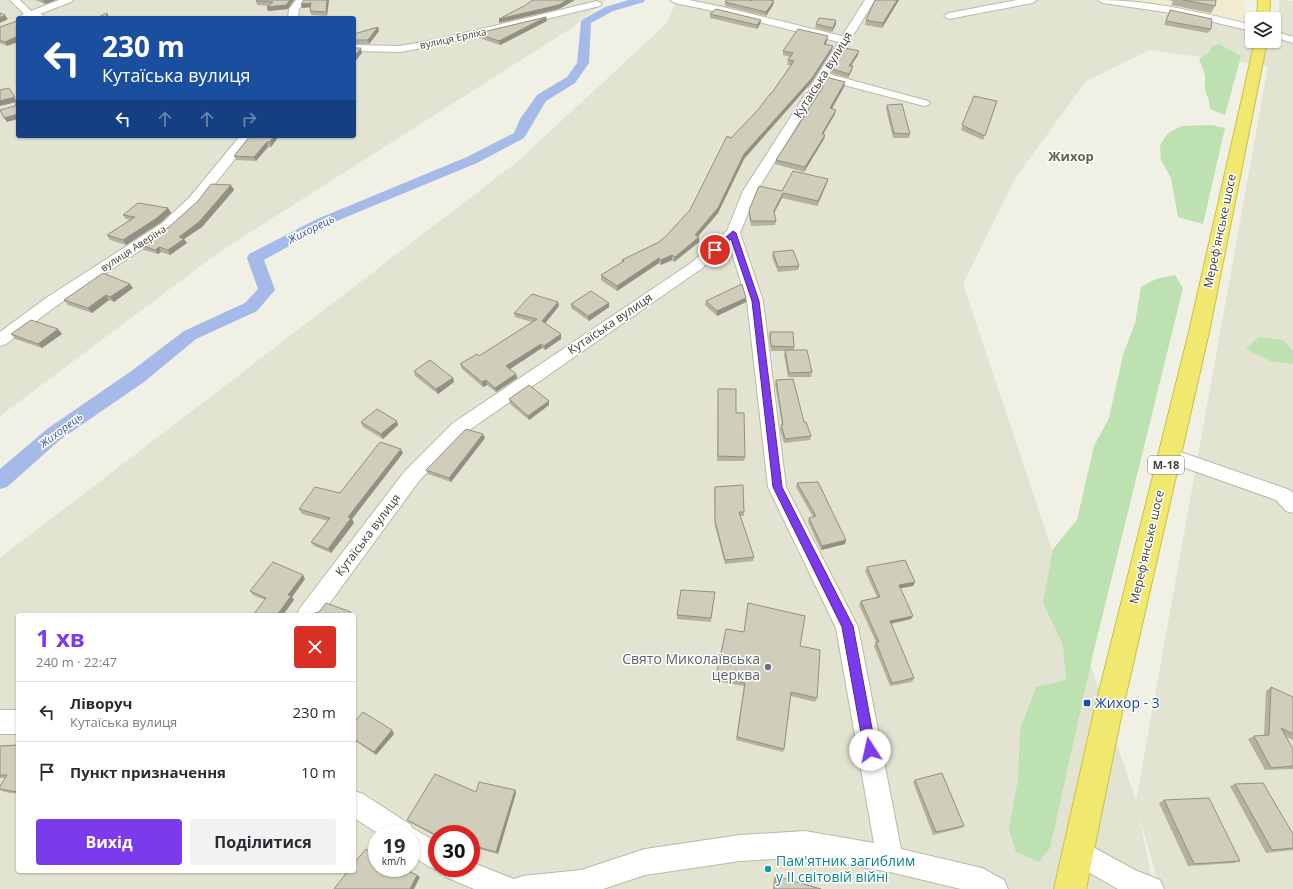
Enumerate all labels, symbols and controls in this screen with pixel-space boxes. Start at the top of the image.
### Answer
map controls [1245,12,1281,48]
button: layers [1245,12,1281,48]
street label: вулиця Ерліха [418,24,488,52]
text: 230 m [102,27,185,65]
street label: Кутаїська вулиця [789,28,856,121]
icon: left [36,32,88,84]
text: Кутаїська вулиця [102,63,251,87]
icon: left [112,108,134,130]
icon: ahead [154,108,176,130]
icon: ahead [196,108,218,130]
icon: right [238,108,260,130]
district label: Жихор [1048,147,1094,165]
street label: Мереф'янське шосе [1199,172,1240,290]
water label: Жихорець [284,210,337,247]
street label: вулиця Аверіна [98,222,168,274]
pin [698,233,732,267]
icon: arrive [704,239,726,261]
street label: Кутаїська вулиця [564,289,656,358]
water label: Жихорець [35,408,86,451]
road number: М-18 [1148,456,1184,474]
street label: Мереф'янське шосе [1125,488,1168,605]
street label: Кутаїська вулиця [331,490,404,579]
text: 1 хв [36,621,85,654]
button: close [294,626,336,668]
place label: Свято Миколаївська церква [622,649,760,684]
text: 240 m · 22:47 [36,653,117,671]
marker: Свято Миколаївська церква [763,662,773,672]
text: Ліворуч [70,693,132,713]
place label: Жихор - 3 [1095,693,1160,712]
marker: Жихор - 3 [1082,698,1092,708]
icon: left [36,701,58,723]
text: 230 m [292,702,336,722]
text: Кутаїська вулиця [70,713,177,731]
position arrow [849,729,891,771]
icon: arrive [36,761,58,783]
text: Пункт призначення [70,762,226,782]
text: 10 m [301,762,336,782]
button: Вихід [36,819,182,865]
button: Поділитися [190,819,336,865]
speed limit sign: 30 [428,825,480,877]
text: 19 [383,832,405,859]
place label: Пам'ятник загиблим у II світовій війні [776,851,915,886]
text: km/h [382,854,406,868]
marker: Пам'ятник загиблим у II світовій війні [763,864,773,874]

